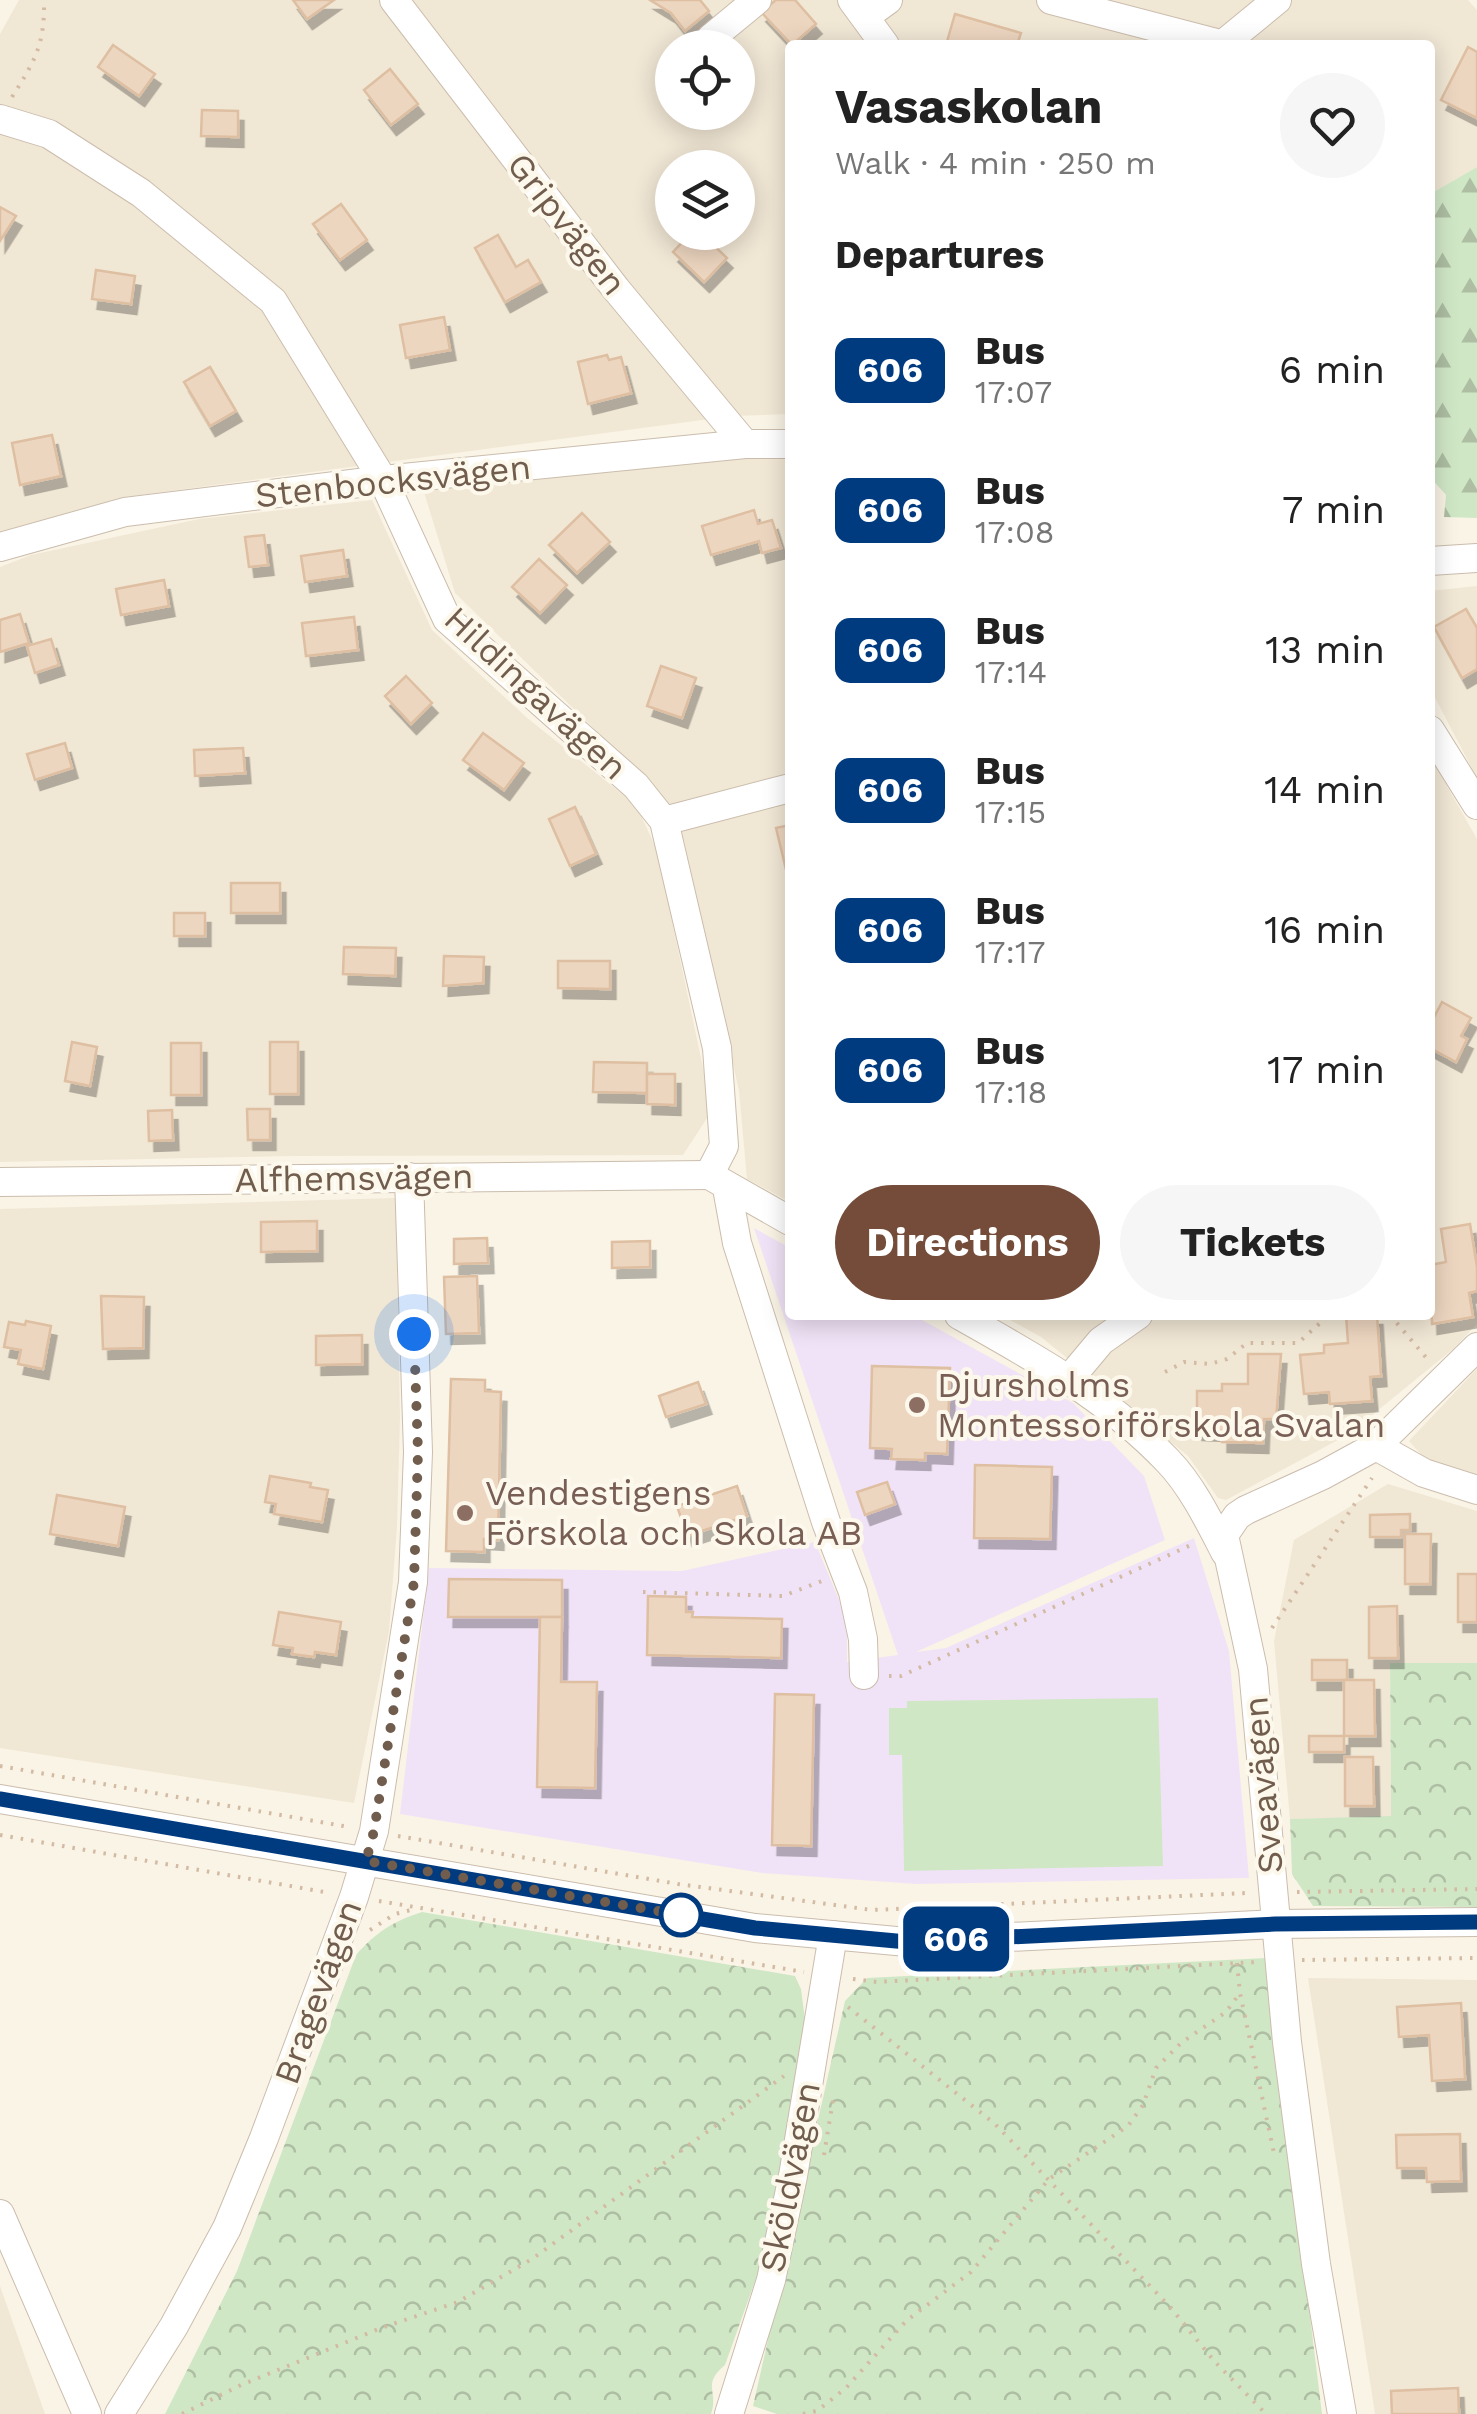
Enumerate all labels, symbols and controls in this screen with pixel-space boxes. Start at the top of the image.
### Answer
map controls [655,30,755,250]
button: locate [655,30,755,130]
button: heart [1280,73,1385,178]
text: Vasaskolan [835,78,1103,135]
text: Walk · 4 min · 250 m [835,144,1156,182]
street label: Gripvägen [498,145,636,303]
button: layers [655,150,755,250]
text: Departures [835,233,1044,277]
text: Bus [975,329,1045,373]
text: 6 min [1279,348,1385,392]
text: 606 [857,349,923,391]
text: 17:07 [975,373,1052,411]
street label: Stenbocksvägen [253,446,533,516]
text: Bus [975,469,1045,513]
text: 7 min [1282,488,1385,532]
text: 606 [857,489,923,531]
text: 17:08 [975,513,1055,551]
street label: Hildingavägen [436,598,636,788]
text: Bus [975,609,1045,653]
text: 13 min [1265,628,1385,672]
text: 606 [857,629,923,671]
text: 17:14 [975,653,1047,691]
text: Bus [975,749,1045,793]
text: 14 min [1264,768,1385,812]
text: 606 [857,769,923,811]
text: 17:15 [975,793,1046,831]
text: Bus [975,889,1045,933]
text: 16 min [1264,908,1385,952]
text: 606 [857,909,923,951]
text: 17:17 [975,933,1045,971]
text: Bus [975,1029,1045,1073]
text: 17 min [1267,1048,1385,1092]
text: 606 [857,1049,923,1091]
text: 17:18 [975,1073,1047,1111]
street label: Alfhemsvägen [234,1155,474,1201]
button: Directions [835,1185,1100,1300]
button: Tickets [1120,1185,1385,1300]
your location [389,1309,439,1359]
place label: Djursholms Montessoriförskola Svalan [937,1364,1385,1446]
marker: Djursholms Montessoriförskola Svalan [906,1394,928,1416]
place label: Vendestigens Förskola och Skola AB [485,1472,862,1554]
marker: Vendestigens Förskola och Skola AB [454,1502,476,1524]
street label: Sveavägen [1234,1695,1292,1875]
street label: Bragevägen [265,1894,371,2090]
unlabelled marker [660,1894,702,1936]
line badge: 606 [898,1906,1014,1972]
text: 606 [923,1918,989,1960]
street label: Sköldvägen [751,2078,829,2276]

